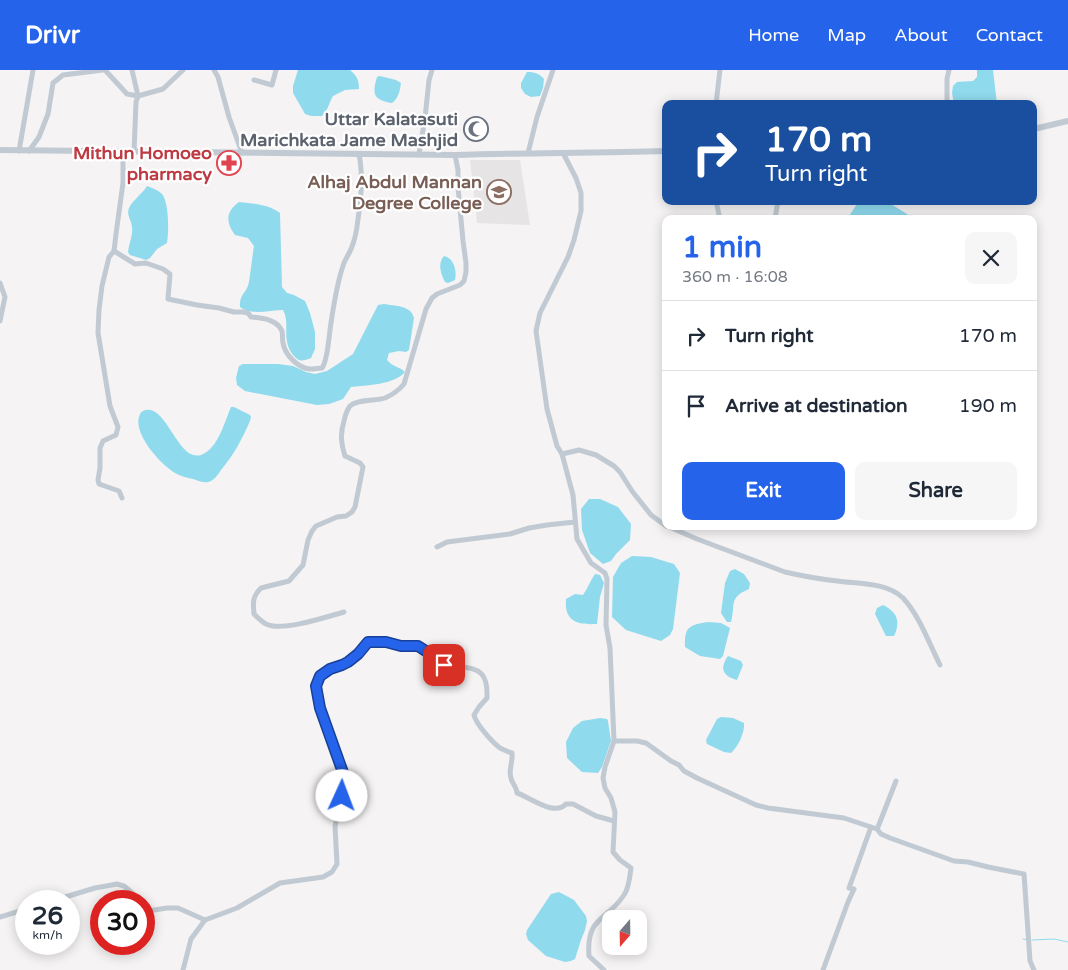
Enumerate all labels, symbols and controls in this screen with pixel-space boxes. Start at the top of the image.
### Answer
text: Drivr [25,21,80,50]
text: Home [748,24,799,46]
text: Map [827,24,866,46]
text: About [894,24,948,46]
text: Contact [976,24,1043,46]
place label: Uttar Kalatasuti Marichkata Jame Mashjid [240,108,458,151]
mosque icon: Uttar Kalatasuti Marichkata Jame Mashjid [463,116,489,142]
text: 170 m [765,119,872,161]
icon: right [682,120,747,185]
place label: Mithun Homoeo pharmacy [73,142,212,185]
pharmacy icon: Mithun Homoeo pharmacy [216,150,242,176]
text: Turn right [765,161,867,187]
place label: Alhaj Abdul Mannan Degree College [307,171,482,214]
school or university icon: Alhaj Abdul Mannan Degree College [486,179,512,205]
text: 1 min [682,229,762,266]
button: close [965,232,1017,284]
text: 360 m · 16:08 [682,267,788,287]
icon: right [682,322,710,350]
text: Turn right [725,325,813,347]
text: 170 m [959,325,1017,347]
icon: arrive [682,392,710,420]
text: Arrive at destination [725,395,908,417]
text: 190 m [959,395,1017,417]
button: Exit [682,462,845,520]
button: Share [855,462,1017,520]
pin [423,644,465,686]
icon: arrive [430,651,458,679]
position arrow [315,769,367,821]
speed limit sign: 30 [90,890,155,955]
text: 26 [32,901,63,931]
north arrow [602,910,648,955]
map controls [602,910,647,955]
text: km/h [32,928,63,942]

